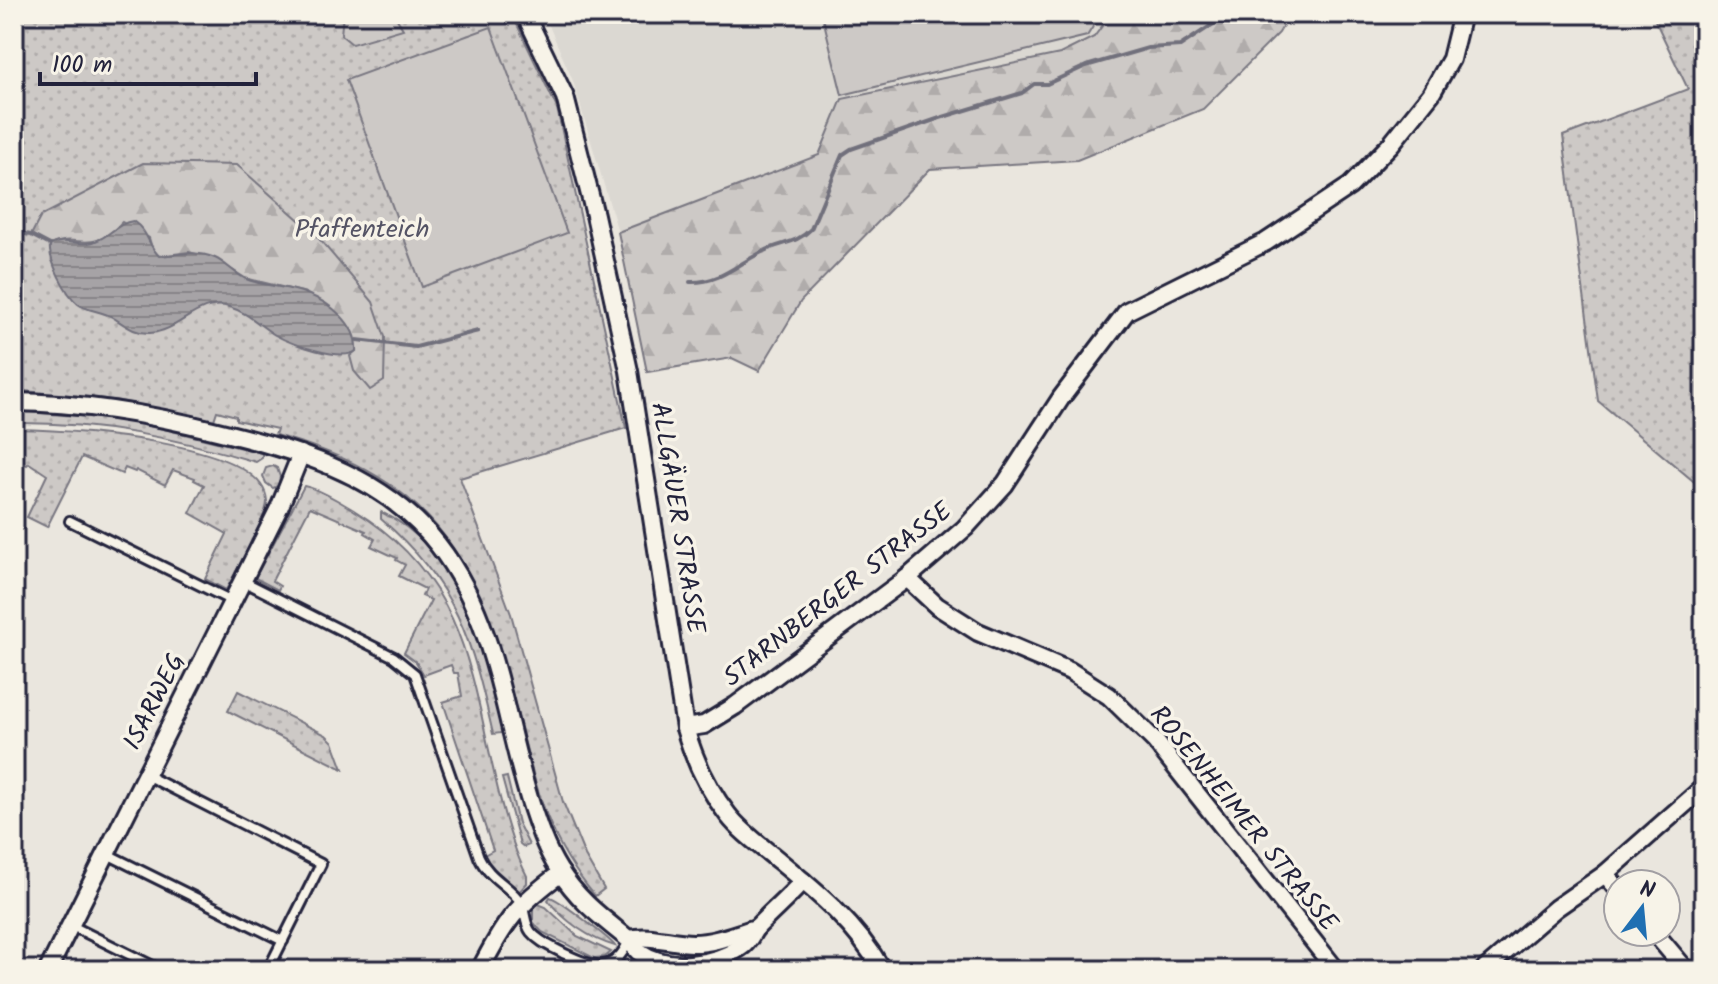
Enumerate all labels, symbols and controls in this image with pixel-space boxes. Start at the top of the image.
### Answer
scale bar [40,36,256,86]
text: 100 m [52,46,112,85]
park label: Pfaffenteich [295,209,429,251]
street label: ALLGÄUER STRASSE [638,399,716,638]
street label: STARNBERGER STRASSE [714,491,962,698]
street label: ISARWEG [113,646,197,758]
street label: ROSENHEIMER STRASSE [1138,696,1348,942]
north arrow [1602,868,1682,948]
text: N [1635,872,1658,910]

